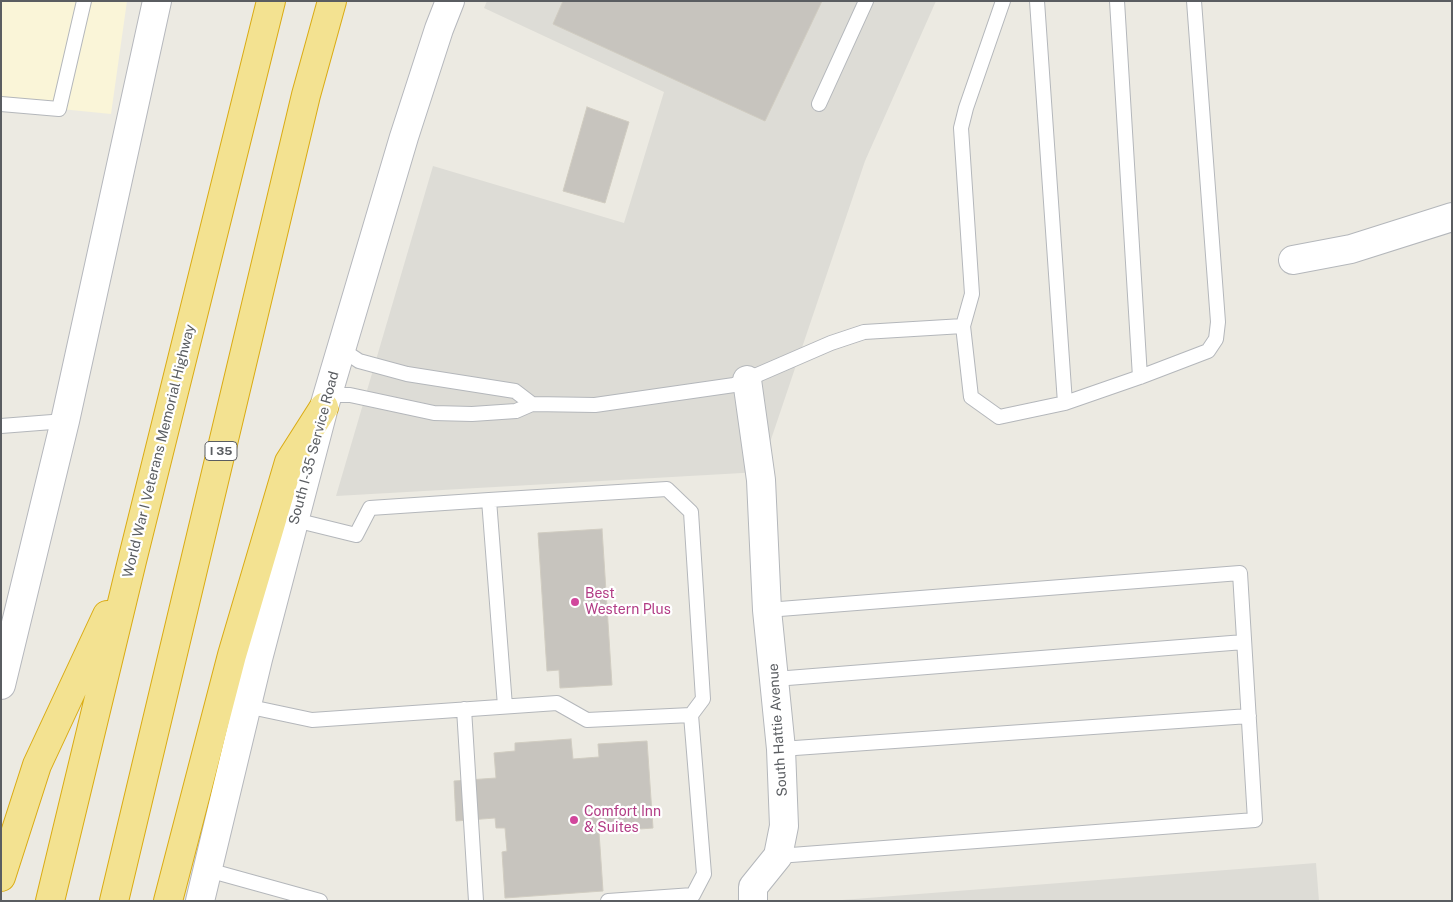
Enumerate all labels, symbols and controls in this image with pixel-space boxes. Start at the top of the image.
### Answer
street label: World War I Veterans Memorial Highway [119,323,199,579]
street label: South I-35 Service Road [285,369,343,527]
road number: I 35 [205,442,237,461]
place label: Best Western Plus [585,586,671,618]
marker: Best Western Plus [569,596,581,608]
street label: South Hattie Avenue [765,663,791,797]
place label: Comfort Inn & Suites [584,804,661,836]
marker: Comfort Inn & Suites [568,814,580,826]

